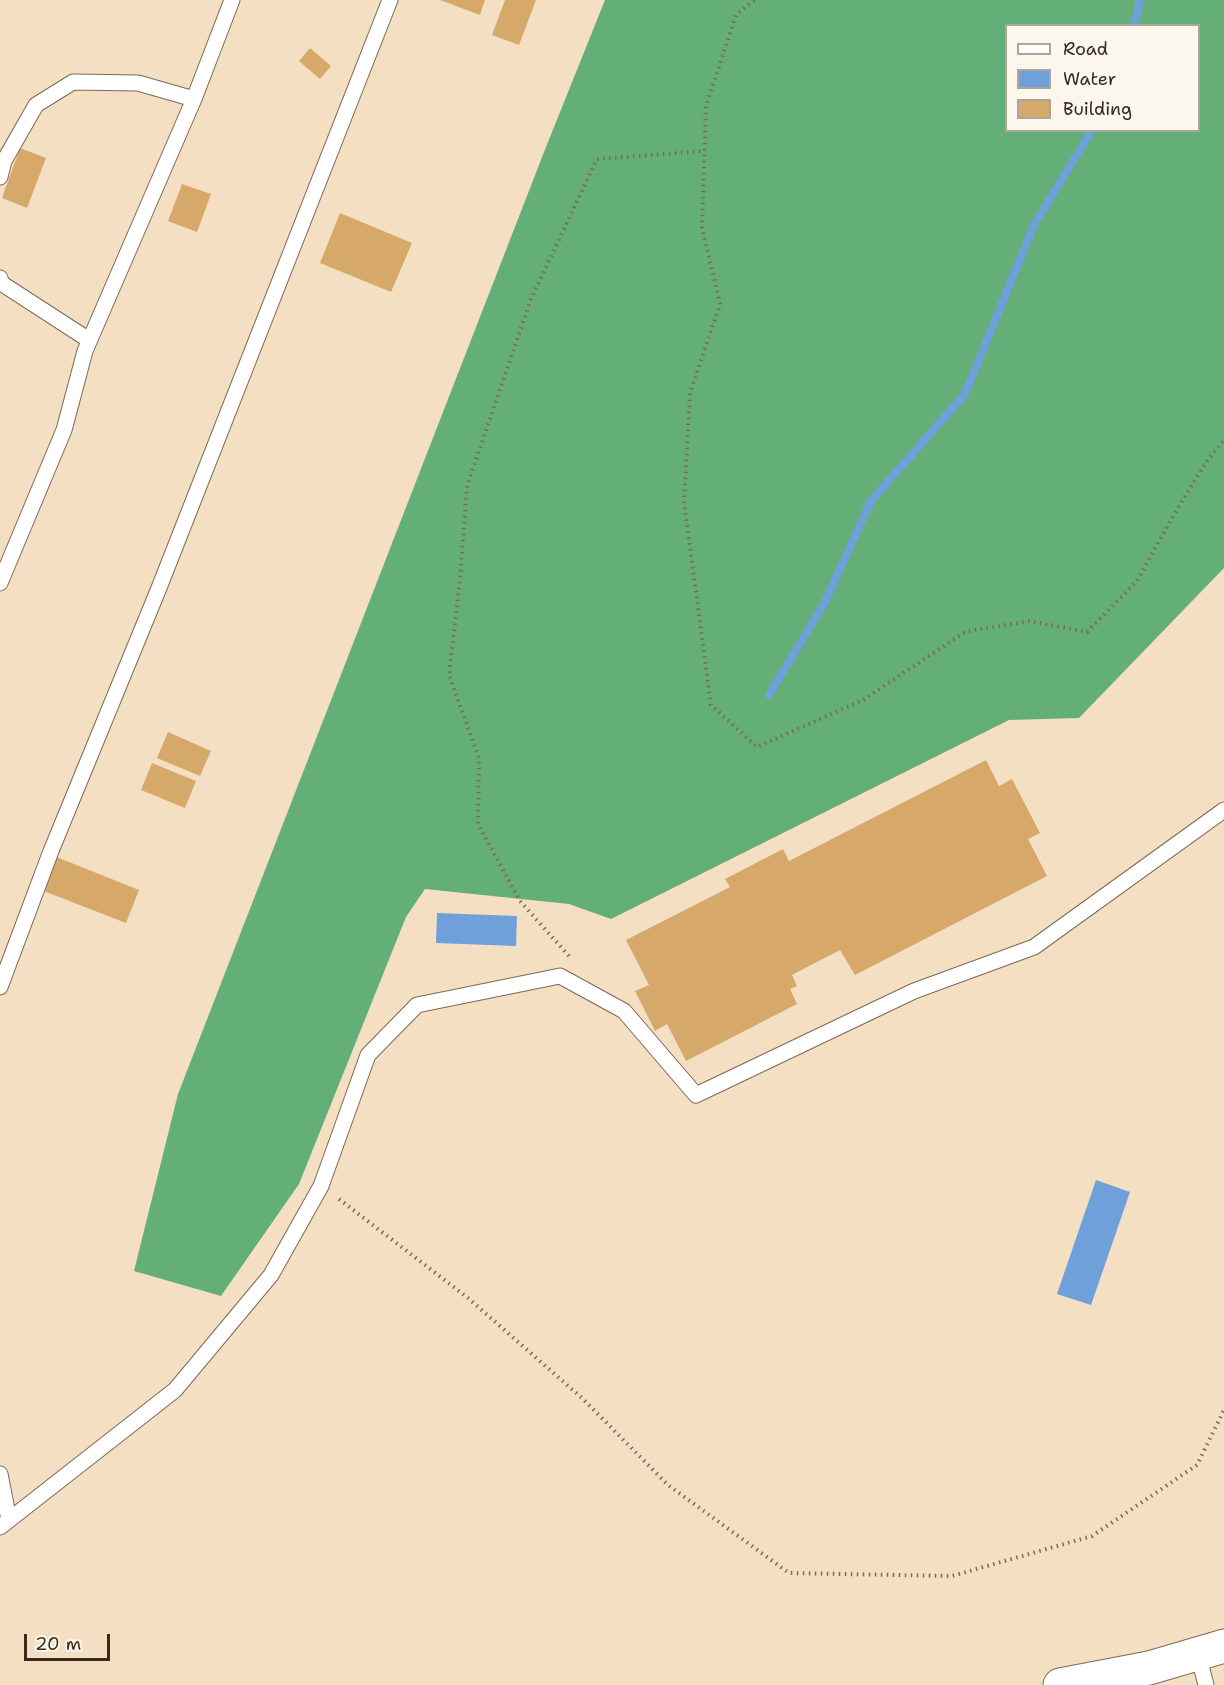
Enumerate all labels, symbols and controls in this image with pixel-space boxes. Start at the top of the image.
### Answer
legend [1005,24,1200,132]
text: Road [1063,37,1108,61]
text: Water [1063,67,1116,91]
text: Building [1063,97,1132,121]
scale bar [27,1622,112,1660]
text: 20 m [35,1632,81,1656]

